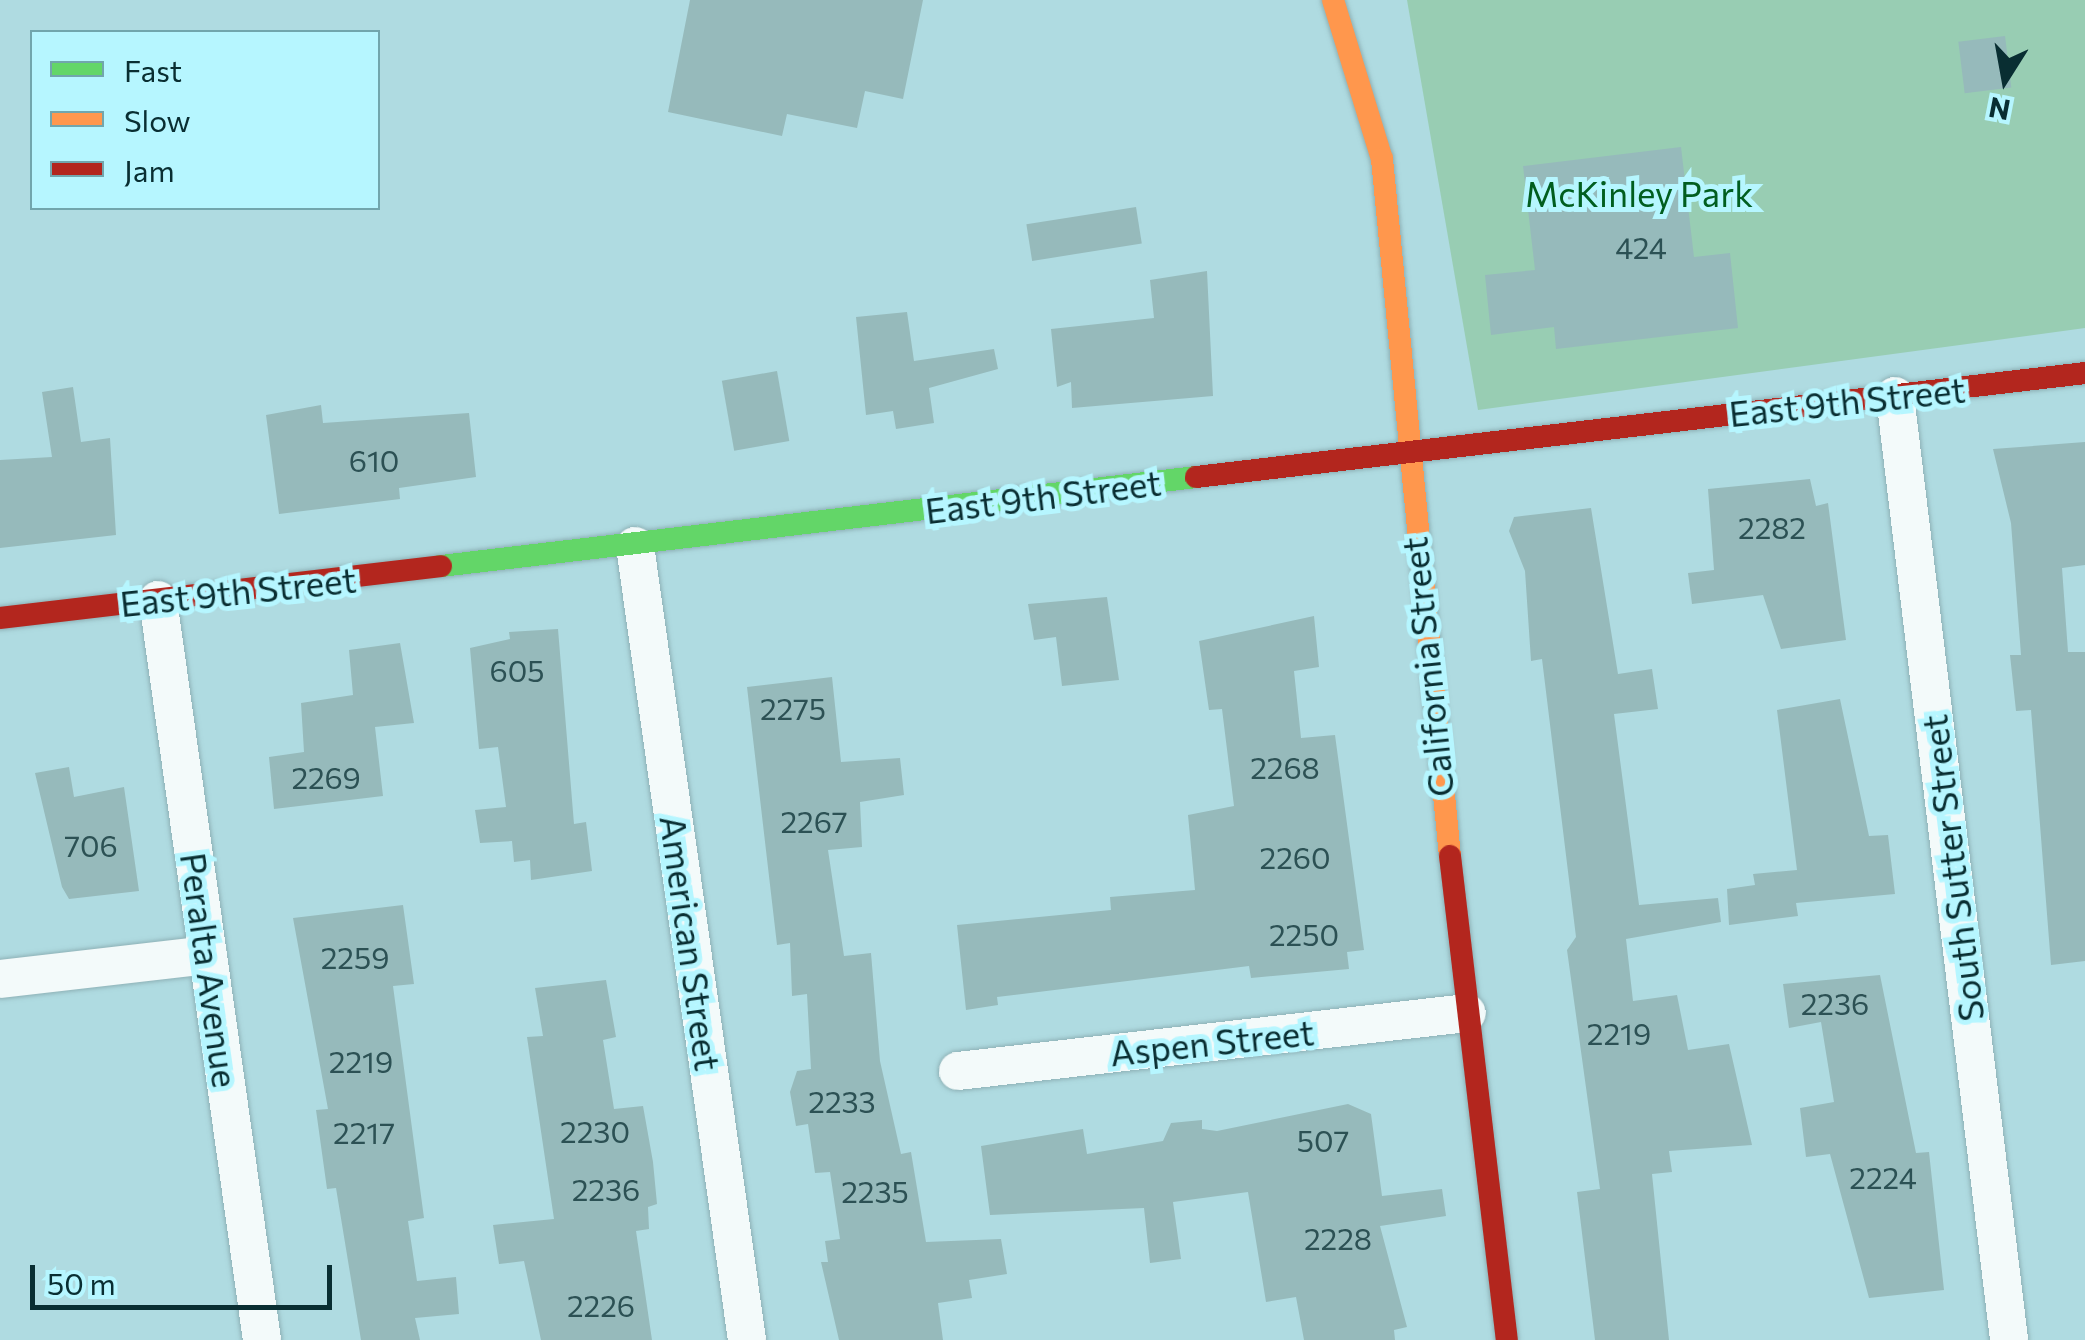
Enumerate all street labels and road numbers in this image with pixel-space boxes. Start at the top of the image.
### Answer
street label: East 9th Street [1727,368,1967,434]
street label: East 9th Street [923,461,1163,531]
street label: California Street [1392,535,1462,799]
street label: East 9th Street [118,558,358,624]
street label: South Sutter Street [1912,712,1992,1024]
street label: American Street [652,813,730,1073]
street label: Peralta Avenue [173,850,247,1090]
street label: Aspen Street [1108,1010,1316,1074]

